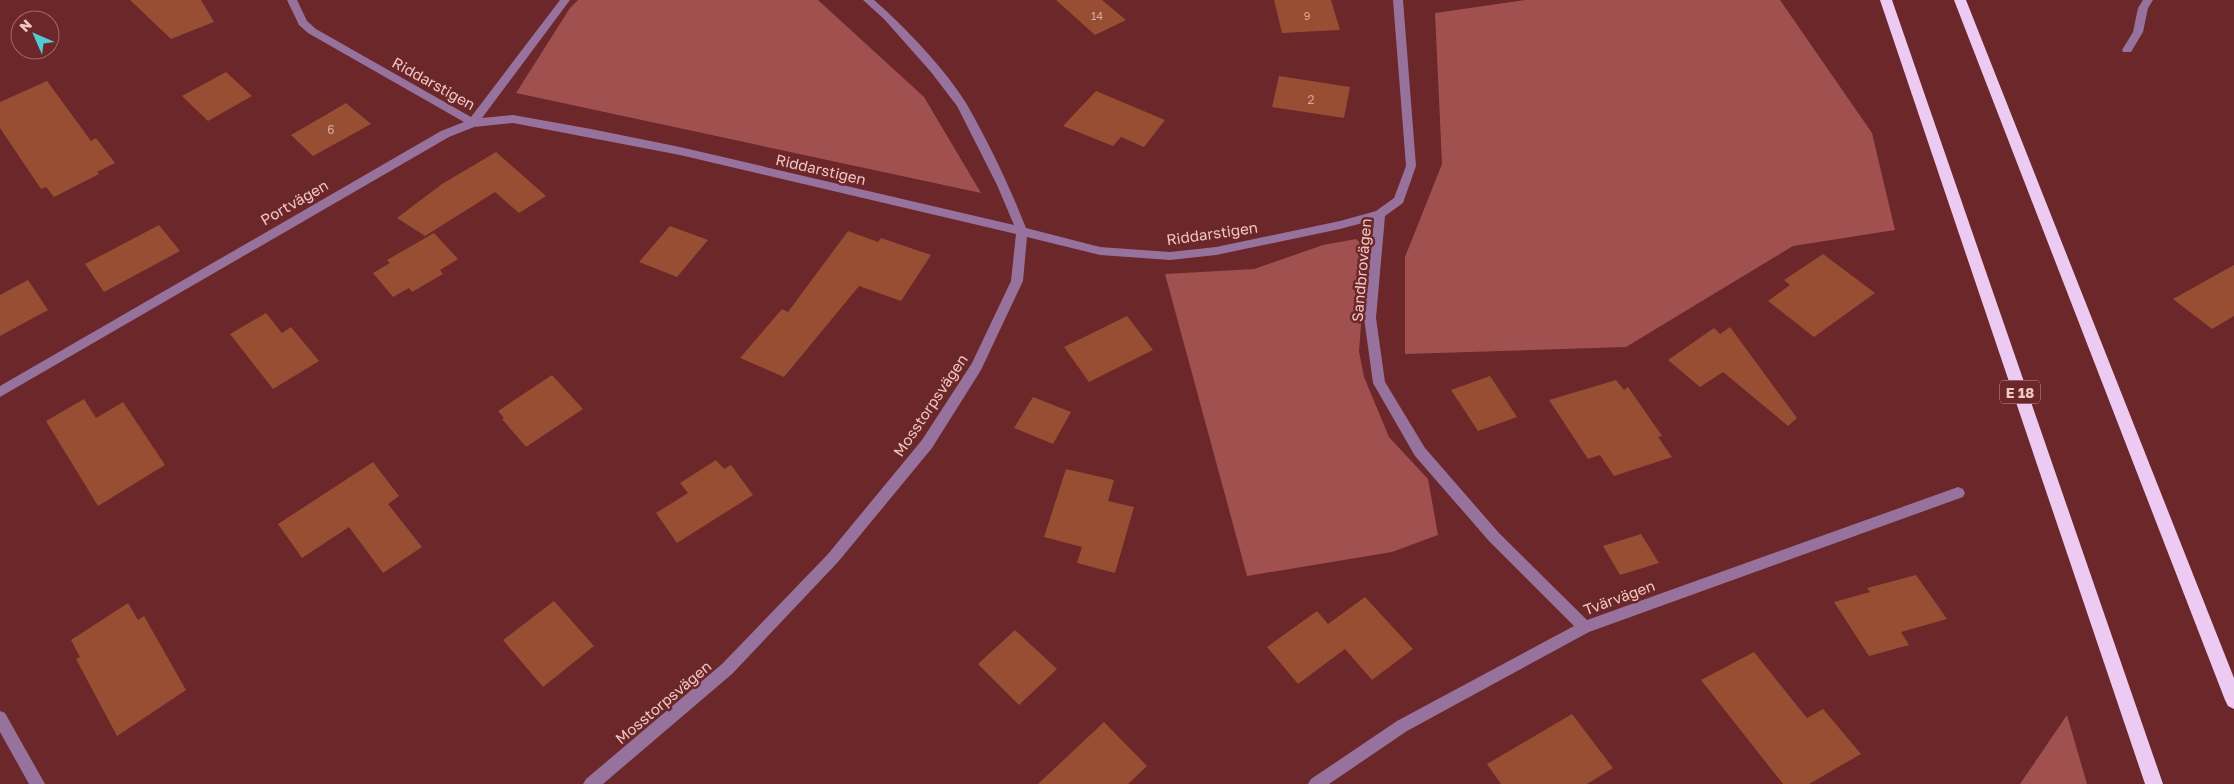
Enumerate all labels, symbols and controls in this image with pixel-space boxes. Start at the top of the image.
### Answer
house number: 14 [1091,9,1103,22]
house number: 9 [1304,9,1310,22]
north arrow [10,10,60,60]
text: N [16,16,35,35]
street label: Riddarstigen [389,53,479,113]
house number: 2 [1308,92,1315,107]
house number: 6 [327,122,335,137]
street label: Riddarstigen [774,150,868,188]
street label: Portvägen [257,175,331,229]
street label: Sandbrovägen [1348,217,1374,323]
street label: Riddarstigen [1165,218,1259,248]
street label: Mosstorpsvägen [889,350,971,460]
road number: E 18 [2000,381,2040,404]
street label: Tvärvägen [1581,576,1657,618]
street label: Mosstorpsvägen [611,657,715,747]

